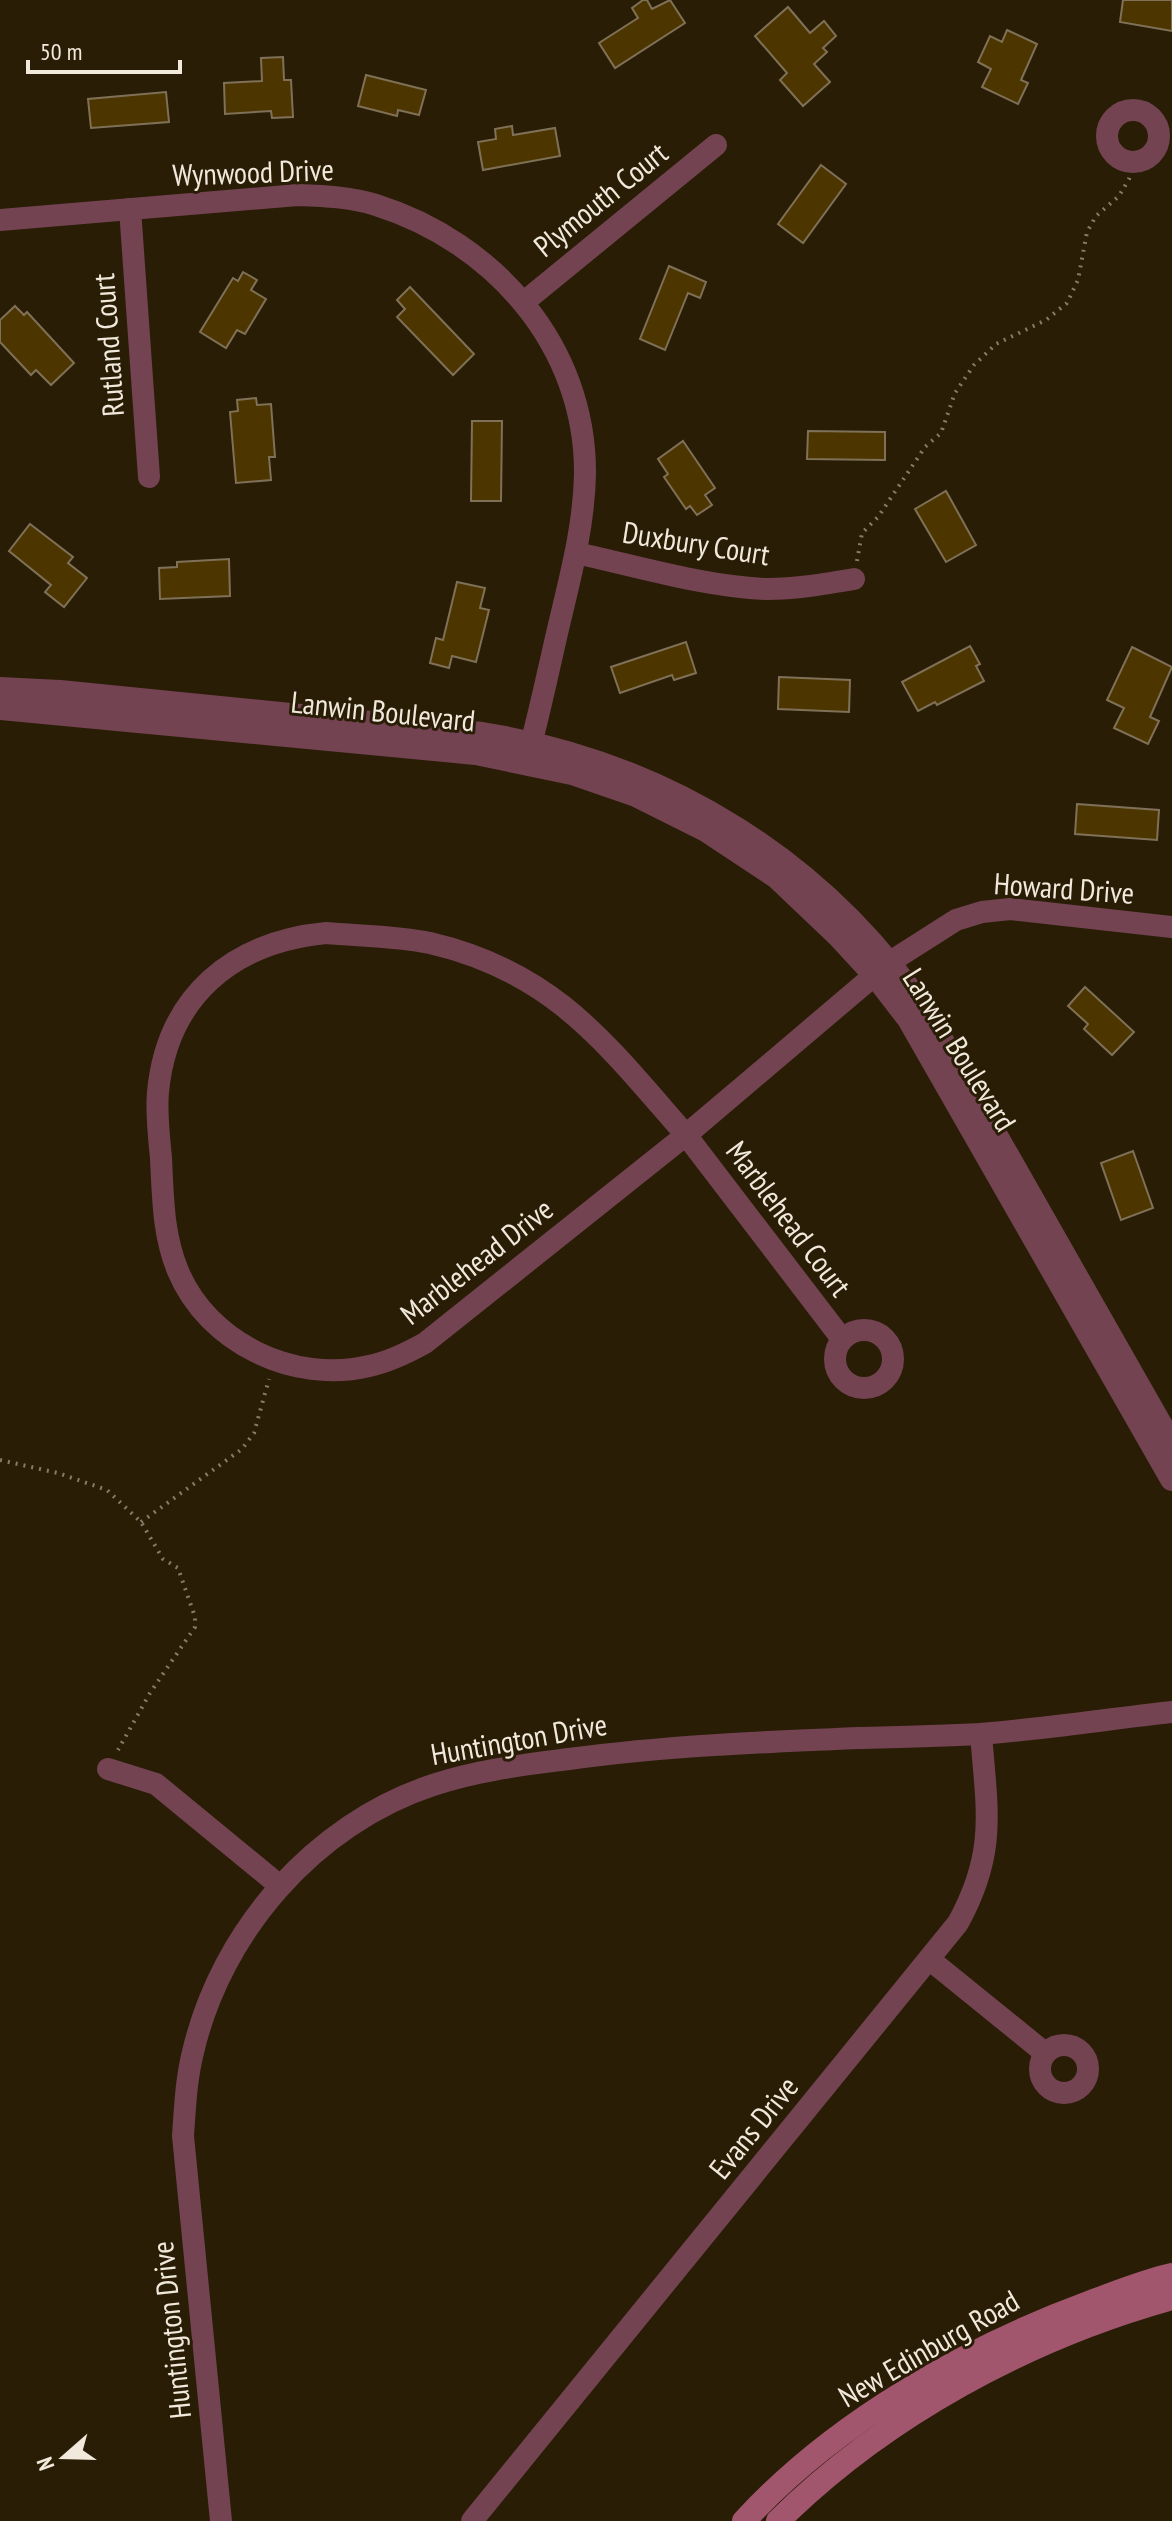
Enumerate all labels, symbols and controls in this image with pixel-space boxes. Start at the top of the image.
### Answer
scale bar [28,24,180,74]
text: 50 m [40,36,82,67]
street label: Plymouth Court [525,132,676,265]
street label: Wynwood Drive [172,149,334,194]
street label: Rutland Court [83,272,132,418]
street label: Duxbury Court [620,512,773,573]
street label: Lanwin Boulevard [289,681,477,740]
street label: Howard Drive [993,863,1136,912]
street label: Lanwin Boulevard [895,961,1026,1138]
street label: Marblehead Court [718,1133,861,1304]
street label: Marblehead Drive [392,1189,560,1333]
street label: Huntington Drive [428,1704,610,1773]
street label: Evans Drive [700,2068,806,2186]
street label: Huntington Drive [142,2240,199,2421]
street label: New Edinburg Road [831,2280,1026,2415]
north arrow [24,2417,104,2497]
text: N [30,2453,60,2474]

